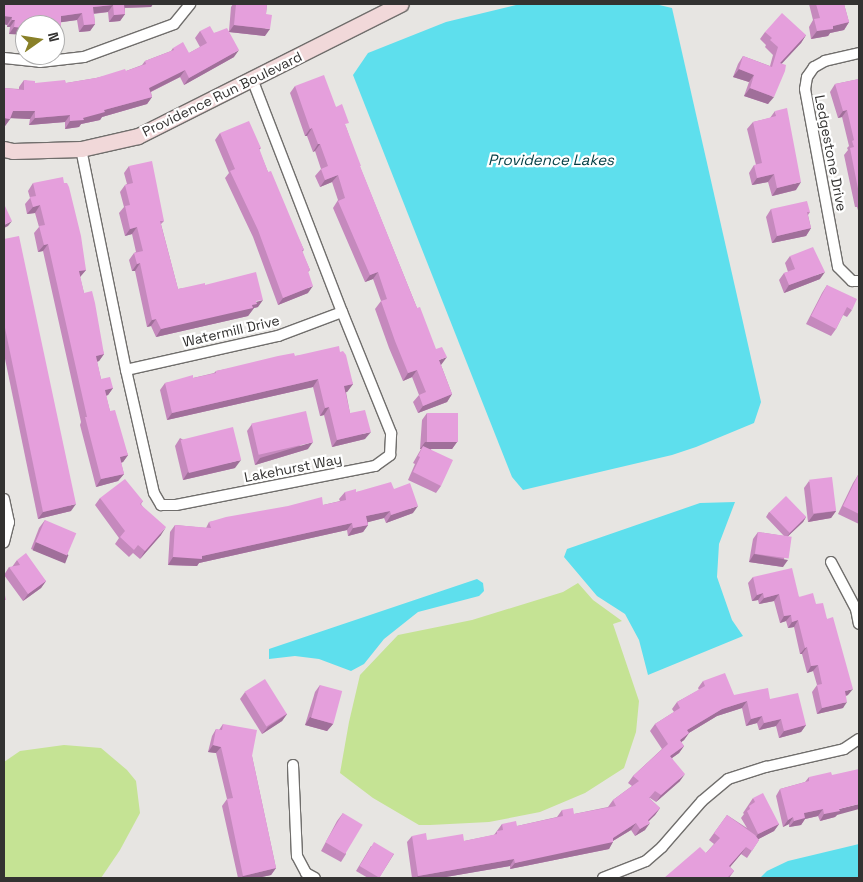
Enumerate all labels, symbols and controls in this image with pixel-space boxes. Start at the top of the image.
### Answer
north arrow [15,15,65,65]
text: N [44,30,63,43]
street label: Providence Run Boulevard [139,48,305,140]
street label: Ledgestone Drive [811,93,851,213]
water label: Providence Lakes [488,151,614,169]
street label: Watermill Drive [181,312,281,350]
street label: Lakehurst Way [243,450,343,486]

